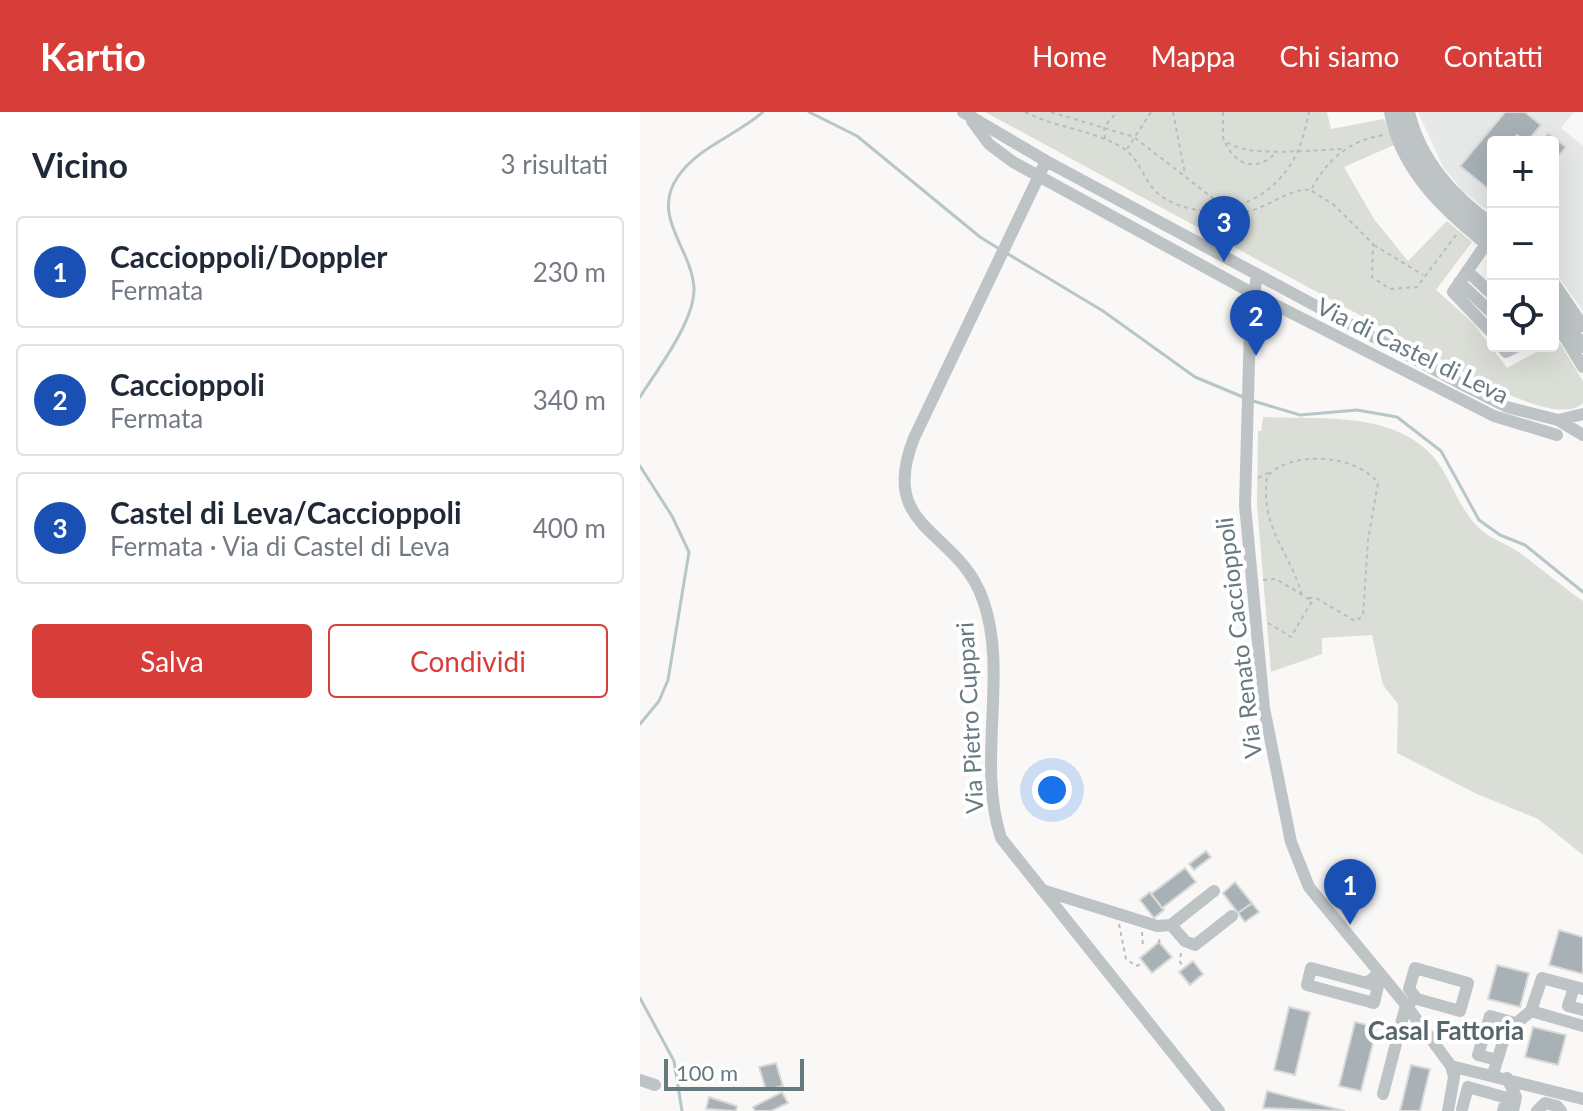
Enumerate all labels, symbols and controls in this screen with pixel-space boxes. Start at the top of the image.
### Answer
text: Kartio [40,33,146,79]
text: Home [1032,39,1107,73]
text: Mappa [1151,39,1236,73]
text: Chi siamo [1280,39,1399,73]
text: Contatti [1443,39,1543,73]
map controls [1487,136,1559,352]
button: + [1487,136,1559,208]
text: Vicino [32,144,128,185]
text: 3 risultati [501,148,608,180]
pin: 3 [1198,196,1250,262]
button: − [1487,208,1559,280]
text: Caccioppoli/Doppler [110,238,388,274]
text: 1 [52,256,68,288]
text: 230 m [533,256,606,288]
text: Fermata [110,274,203,306]
button: locate [1487,280,1559,352]
pin: 2 [1230,290,1282,356]
street label: Via di Castel di Leva [1312,291,1514,409]
text: Caccioppoli [110,366,265,402]
text: 2 [52,384,68,416]
text: 340 m [533,384,606,416]
text: Fermata [110,402,203,434]
text: Castel di Leva/Caccioppoli [110,494,462,530]
text: 3 [52,512,68,544]
text: 400 m [533,512,606,544]
street label: Via Renato Caccioppoli [1209,516,1267,760]
text: Fermata · Via di Castel di Leva [110,530,450,562]
street label: Via Pietro Cuppari [949,621,989,815]
button: Salva [32,624,312,698]
button: Condividi [328,624,608,698]
your location [1032,770,1072,810]
pin: 1 [1324,859,1376,925]
district label: Casal Fattoria [1368,1014,1524,1046]
scale bar [664,1055,804,1091]
text: 100 m [676,1059,738,1086]

